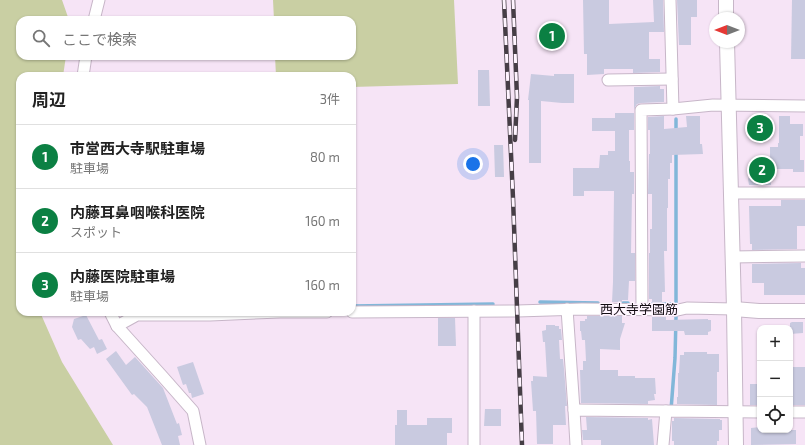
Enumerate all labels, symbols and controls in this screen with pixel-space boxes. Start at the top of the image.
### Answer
north arrow [709,12,745,48]
search box [16,16,356,60]
pin: 1 [539,21,565,51]
icon: search [30,27,52,49]
text: ここで検索 [62,30,137,48]
text: 周辺 [32,89,66,109]
text: 3件 [320,91,340,107]
pin: 3 [747,113,773,143]
text: 市営西大寺駅駐車場 [70,139,205,157]
text: 1 [42,149,48,165]
text: 80 m [310,149,340,165]
your location [463,154,483,174]
pin: 2 [749,155,775,185]
text: 駐車場 [70,160,109,176]
text: 内藤耳鼻咽喉科医院 [70,203,205,221]
text: 2 [41,213,49,229]
text: 160 m [305,213,340,229]
text: スポット [70,224,122,240]
text: 内藤医院駐車場 [70,267,175,285]
text: 3 [41,277,49,293]
text: 160 m [305,277,340,293]
text: 駐車場 [70,288,109,304]
street label: 西大寺学園筋 [600,301,678,317]
map controls [757,325,793,433]
button: + [757,325,793,361]
button: − [757,361,793,397]
button: locate [757,397,793,433]

